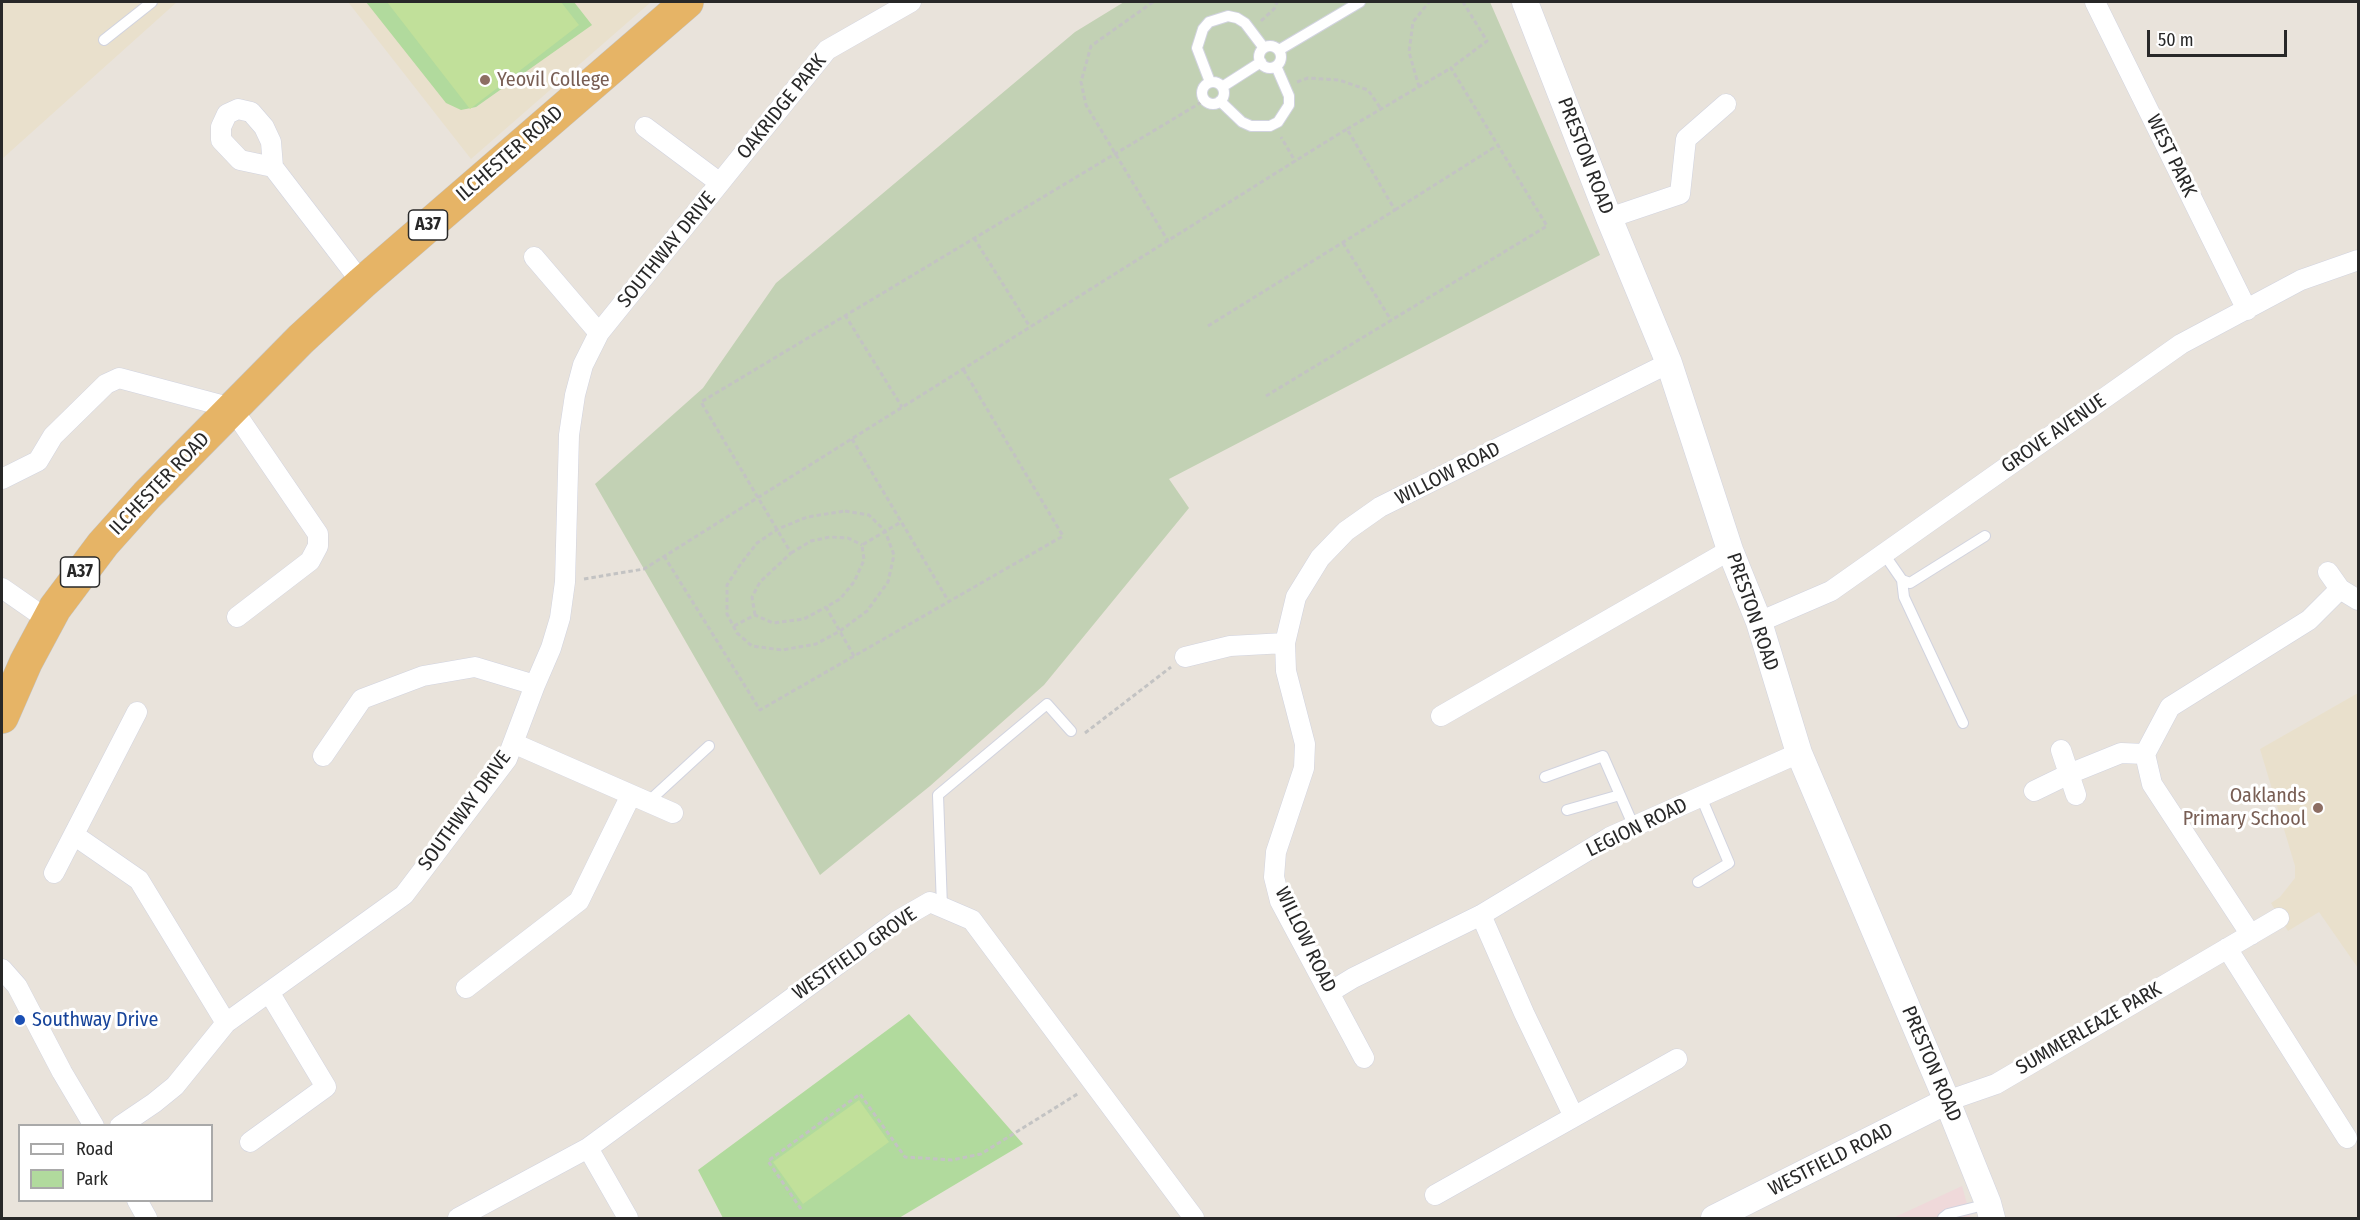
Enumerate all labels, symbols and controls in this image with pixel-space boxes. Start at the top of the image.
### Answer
scale bar [2150,18,2290,56]
text: 50 m [2158,29,2194,51]
street label: OAKRIDGE PARK [732,50,832,164]
place label: Yeovil College [497,68,610,92]
marker: Yeovil College [478,73,492,87]
street label: PRESTON ROAD [1552,94,1618,218]
street label: ILCHESTER ROAD [452,101,568,207]
street label: WEST PARK [2141,111,2201,201]
street label: SOUTHWAY DRIVE [613,187,721,313]
road number: A37 [408,210,448,240]
street label: GROVE AVENUE [1997,389,2111,479]
street label: ILCHESTER ROAD [105,428,215,540]
street label: WILLOW ROAD [1392,437,1504,511]
street label: PRESTON ROAD [1721,550,1783,674]
road number: A37 [60,557,100,587]
street label: SOUTHWAY DRIVE [414,746,516,876]
place label: Oaklands Primary School [2183,784,2306,831]
street label: LEGION ROAD [1583,793,1691,863]
marker: Oaklands Primary School [2311,801,2325,815]
street label: WILLOW ROAD [1269,883,1341,997]
street label: WESTFIELD GROVE [788,902,922,1006]
street label: SUMMERLEAZE PARK [2012,978,2166,1080]
street label: PRESTON ROAD [1896,1003,1966,1125]
place label: Southway Drive [32,1008,158,1032]
marker: Southway Drive [13,1013,27,1027]
street label: WESTFIELD ROAD [1765,1118,1897,1202]
legend [18,1124,213,1202]
text: Road [76,1138,113,1160]
text: Park [76,1168,108,1190]

